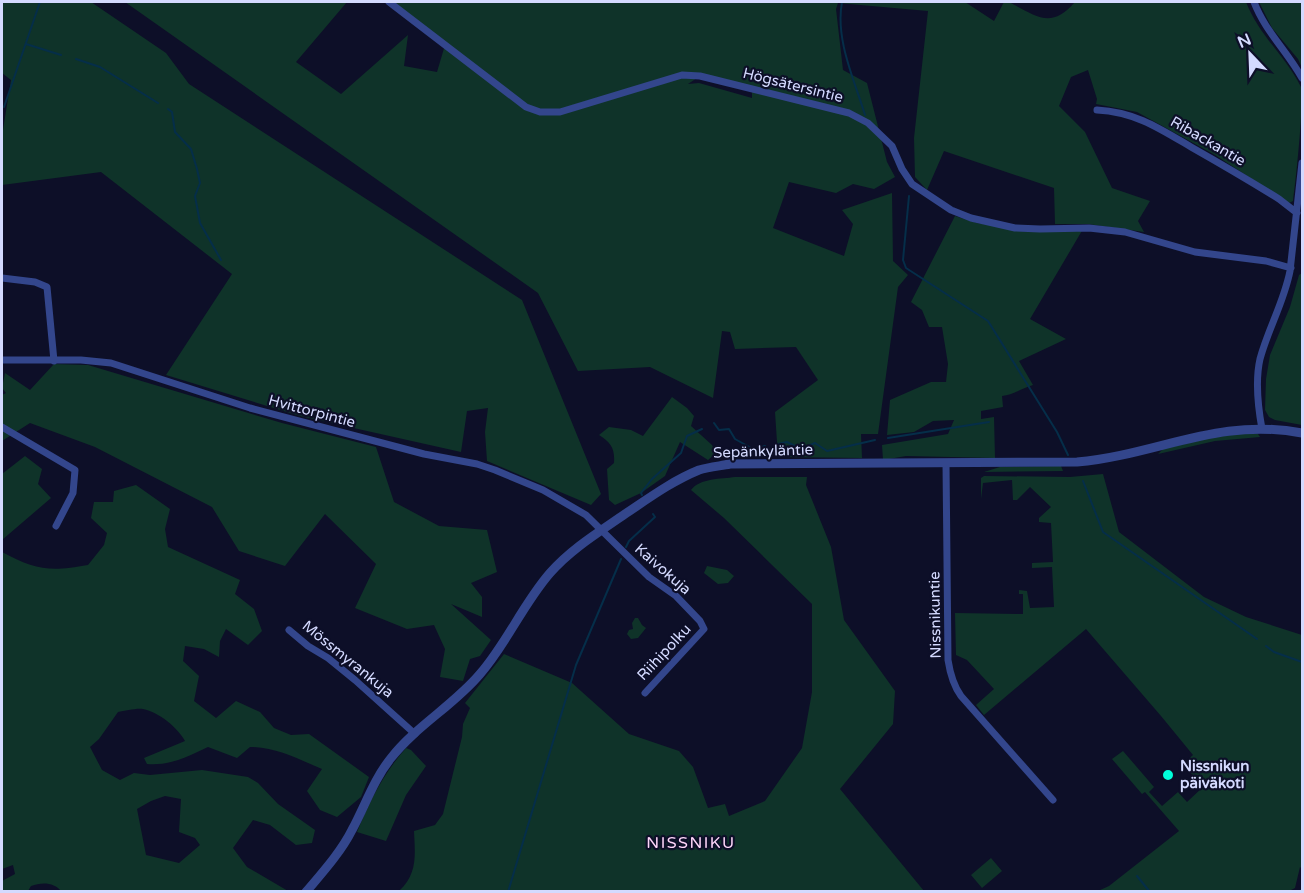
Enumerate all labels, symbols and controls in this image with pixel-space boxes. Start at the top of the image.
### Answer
north arrow [1220,24,1280,84]
text: N [1235,29,1254,53]
street label: Högsätersintie [741,64,845,106]
street label: Ribackantie [1167,112,1249,170]
street label: Hvittorpintie [267,391,357,431]
street label: Sepänkyläntie [713,440,813,462]
street label: Kaivokuja [631,540,695,598]
street label: Nissnikuntie [925,571,945,659]
street label: Mössmyrankuja [299,617,397,701]
street label: Riihipolku [633,620,695,684]
place label: Nissnikun päiväkoti [1180,757,1249,793]
marker: Nissnikun päiväkoti [1161,768,1175,782]
district label: NISSNIKU [646,833,736,853]

